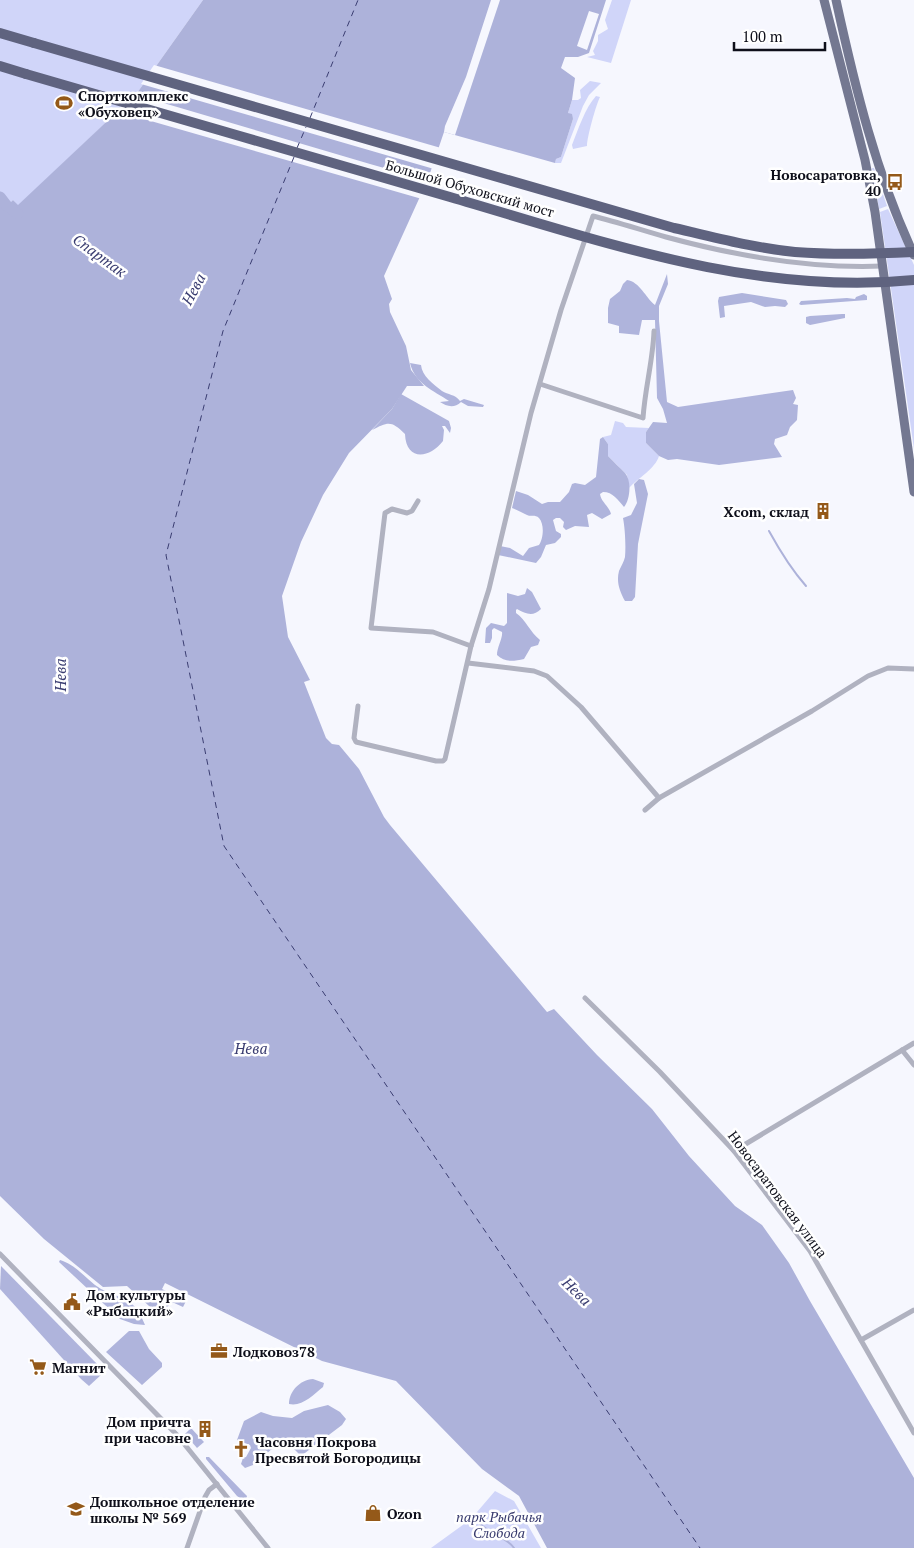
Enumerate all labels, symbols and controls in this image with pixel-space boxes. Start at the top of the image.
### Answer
scale bar [734,20,825,52]
text: 100 m [742,26,783,46]
place label: Спорткомплекс «Обуховец» [78,86,188,121]
sports icon: Спорткомплекс «Обуховец» [54,93,74,113]
street label: Большой Обуховский мост [383,155,557,221]
place label: Новосаратовка, 40 [770,165,881,200]
bus stop icon: Новосаратовка, 40 [885,172,905,192]
water label: Спартак [69,229,131,281]
water label: Нева [176,270,210,309]
building icon: Xсom, склад [813,501,833,521]
place label: Xсom, склад [723,502,810,521]
water label: Нева [50,659,70,692]
water label: Нева [234,1038,267,1058]
street label: Новосаратовская улица [724,1127,832,1261]
water label: Нева [557,1272,596,1310]
place label: Дом культуры «Рыбацкий» [86,1285,186,1320]
public building icon: Дом культуры «Рыбацкий» [62,1292,82,1312]
office icon: Лодковоз78 [209,1341,229,1361]
place label: Лодковоз78 [232,1342,315,1361]
supermarket icon: Магнит [28,1357,48,1377]
place label: Магнит [52,1358,106,1377]
place label: Дом причта при часовне [104,1412,191,1447]
building icon: Дом причта при часовне [195,1419,215,1439]
place label: Часовня Покрова Пресвятой Богородицы [255,1432,421,1467]
church icon: Часовня Покрова Пресвятой Богородицы [231,1439,251,1459]
place label: Дошкольное отделение школы № 569 [90,1492,255,1527]
school or university icon: Дошкольное отделение школы № 569 [66,1499,86,1519]
shop icon: Ozon [363,1503,383,1523]
place label: Ozon [387,1504,422,1523]
park label: парк Рыбачья Слобода [456,1507,542,1542]

